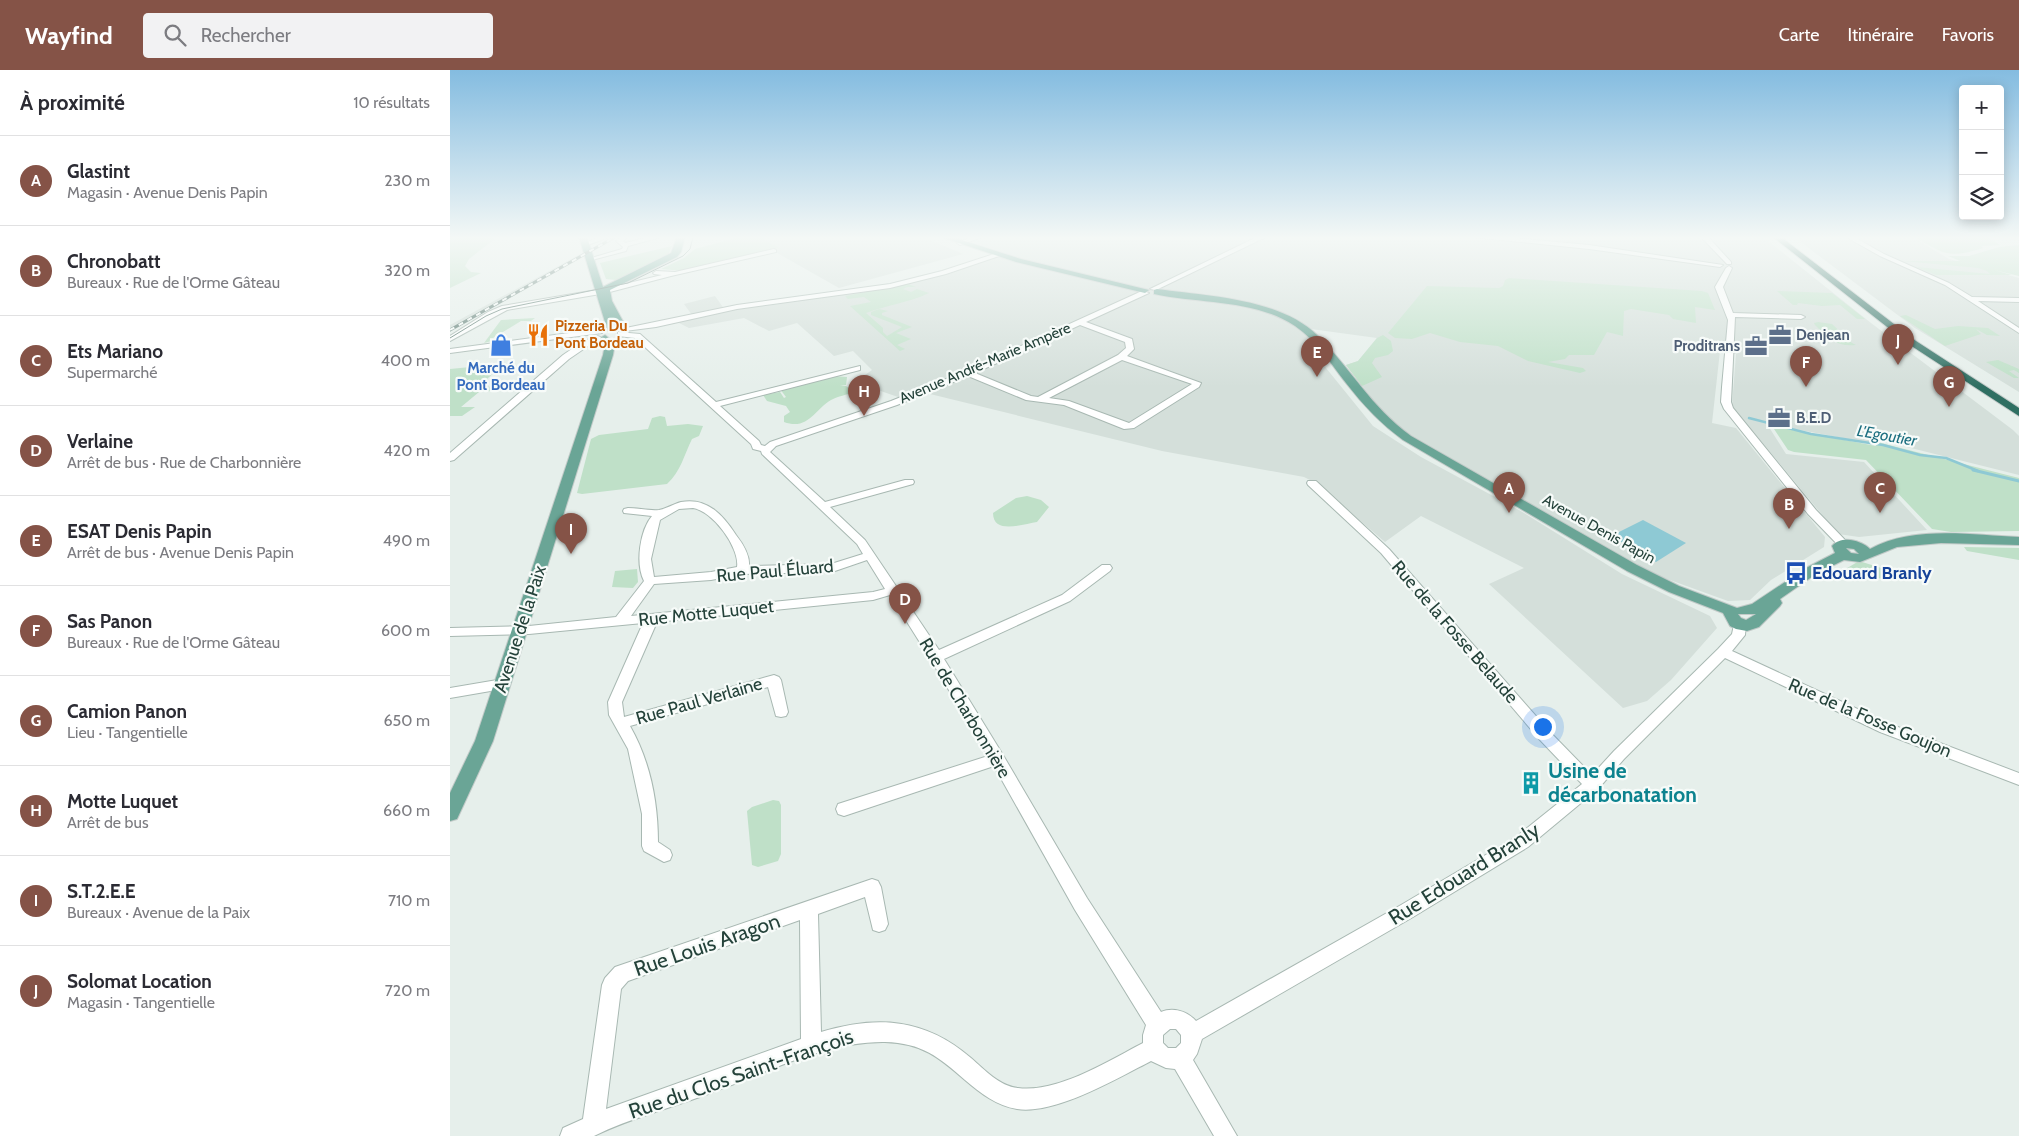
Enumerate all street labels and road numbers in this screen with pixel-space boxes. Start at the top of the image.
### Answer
street label: Avenue André-Marie Ampère [897,319,1074,407]
street label: Avenue Denis Papin [1540,491,1658,567]
street label: Rue Paul Éluard [716,555,834,587]
street label: Rue de la Fosse Belaude [1387,556,1523,708]
street label: Avenue de la Paix [489,562,551,695]
street label: Rue Motte Luquet [637,595,775,631]
street label: Rue de Charbonnière [915,634,1015,782]
street label: Rue Paul Verlaine [633,672,765,730]
street label: Rue de la Fosse Goujon [1785,674,1955,762]
street label: Rue Edouard Branly [1384,817,1544,930]
street label: Rue Louis Aragon [630,908,783,981]
street label: Rue du Clos Saint-François [625,1023,857,1124]

